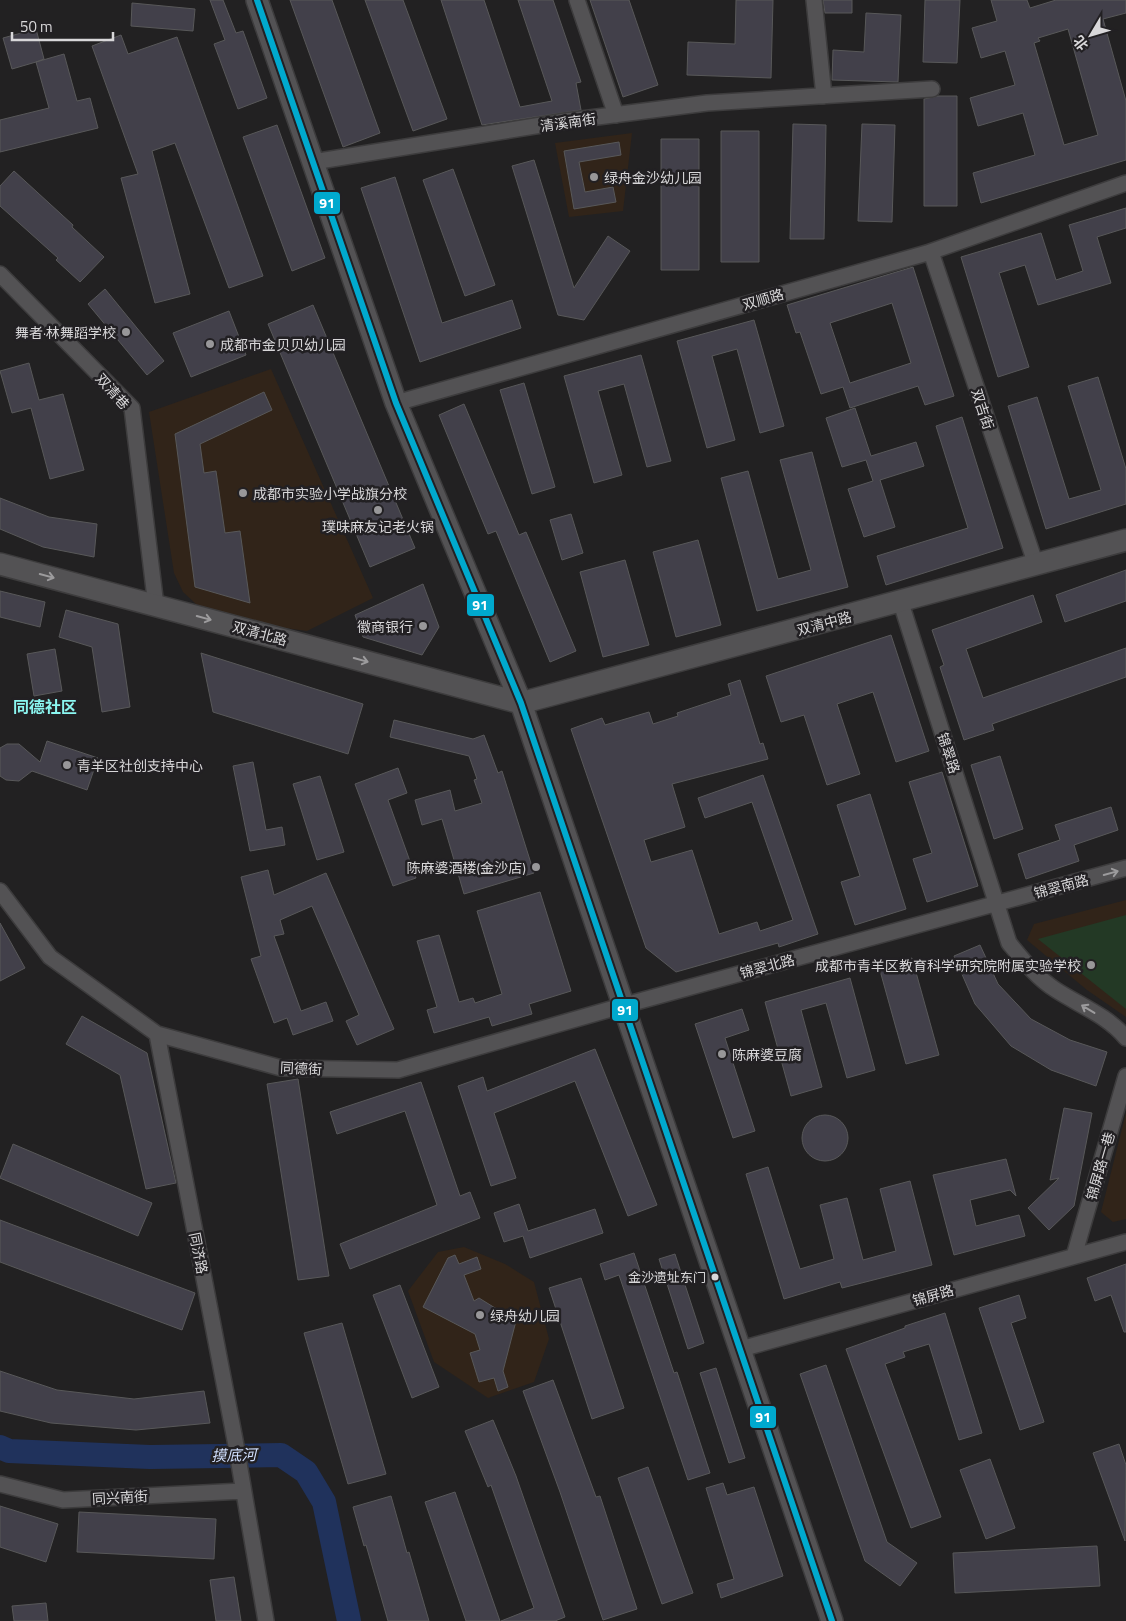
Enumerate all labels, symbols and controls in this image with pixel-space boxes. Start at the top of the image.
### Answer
scale bar [12,10,114,42]
north arrow [1066,10,1116,60]
text: 50 m [20,15,53,38]
text: 北 [1068,31,1093,55]
street label: 清溪南街 [539,108,597,136]
place label: 绿舟金沙幼儿园 [604,167,702,188]
marker: 绿舟金沙幼儿园 [588,171,600,183]
line badge: 91 [313,191,341,215]
text: 91 [319,192,335,213]
street label: 双顺路 [740,283,786,315]
place label: 舞者·林舞蹈学校 [15,322,116,343]
marker: 舞者·林舞蹈学校 [120,326,132,338]
place label: 成都市金贝贝幼儿园 [220,334,346,355]
marker: 成都市金贝贝幼儿园 [204,338,216,350]
street label: 双清巷 [91,368,135,414]
street label: 双吉街 [967,386,999,432]
place label: 成都市实验小学战旗分校 [253,483,407,504]
marker: 成都市实验小学战旗分校 [237,487,249,499]
marker: 璞味麻友记老火锅 [372,504,384,516]
place label: 璞味麻友记老火锅 [322,516,434,537]
one-way arrow [39,572,55,582]
line badge: 91 [466,593,495,617]
text: 91 [472,594,488,615]
street label: 双清中路 [794,606,854,640]
one-way arrow [196,614,212,624]
street label: 双清北路 [230,616,290,650]
place label: 徽商银行 [357,616,413,637]
marker: 徽商银行 [417,620,429,632]
one-way arrow [353,656,369,666]
district label: 同德社区 [13,695,77,719]
street label: 锦翠路 [933,730,965,776]
place label: 青羊区社创支持中心 [77,755,203,776]
marker: 青羊区社创支持中心 [61,759,73,771]
place label: 陈麻婆酒楼(金沙店) [407,857,526,878]
marker: 陈麻婆酒楼(金沙店) [530,861,542,873]
one-way arrow [1102,867,1118,877]
street label: 锦翠南路 [1031,869,1091,903]
street label: 锦翠北路 [737,949,797,983]
place label: 成都市青羊区教育科学研究院附属实验学校 [815,955,1081,976]
marker: 成都市青羊区教育科学研究院附属实验学校 [1085,959,1097,971]
line badge: 91 [611,998,639,1022]
text: 91 [617,999,633,1020]
one-way arrow [1081,1004,1095,1014]
place label: 陈麻婆豆腐 [732,1044,802,1065]
marker: 陈麻婆豆腐 [716,1048,728,1060]
street label: 同德街 [279,1056,323,1080]
street label: 锦屏路一巷 [1080,1129,1120,1203]
street label: 同济路 [185,1230,213,1276]
place label: 金沙遗址东门 [628,1267,706,1287]
marker: 金沙遗址东门 [710,1272,720,1282]
street label: 锦屏路 [910,1279,956,1311]
place label: 绿舟幼儿园 [490,1305,560,1326]
marker: 绿舟幼儿园 [474,1309,486,1321]
line badge: 91 [749,1405,777,1429]
text: 91 [755,1406,771,1427]
water label: 摸底河 [211,1443,260,1467]
street label: 同兴南街 [91,1485,149,1509]

